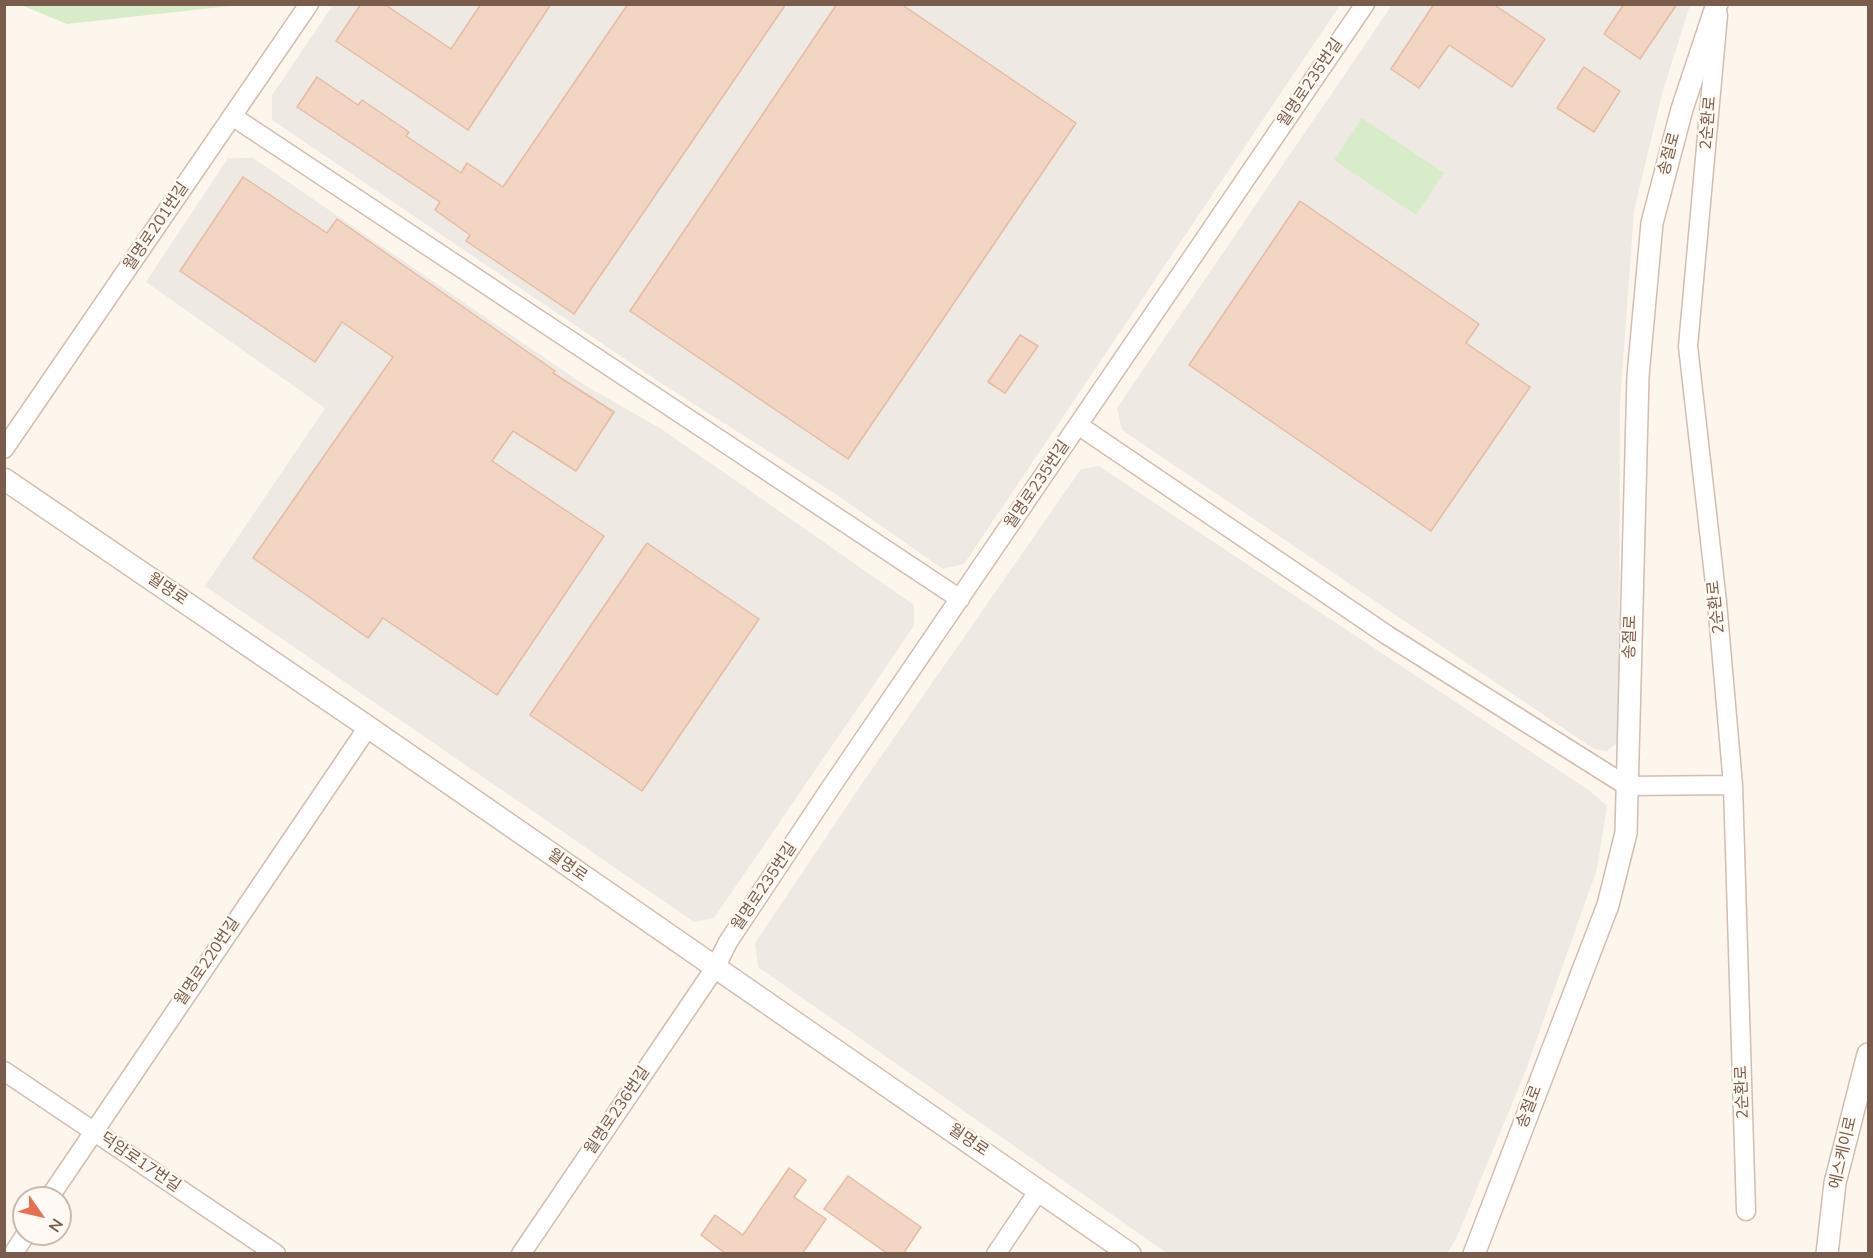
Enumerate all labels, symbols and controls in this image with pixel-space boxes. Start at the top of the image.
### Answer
street label: 월명로235번길 [1274,35,1348,131]
street label: 2순환로 [1697,95,1721,151]
street label: 송절로 [1655,130,1685,178]
street label: 월명로201번길 [120,179,194,275]
street label: 월명로235번길 [1001,437,1075,533]
street label: 월명로 [143,570,191,610]
street label: 2순환로 [1705,579,1729,635]
street label: 송절로 [1621,615,1641,659]
street label: 월명로235번길 [728,839,802,935]
street label: 월명로 [543,845,591,887]
street label: 월명로220번길 [171,914,245,1010]
street label: 월명로236번길 [581,1063,655,1159]
street label: 2순환로 [1732,1065,1754,1119]
street label: 송절로 [1513,1083,1547,1131]
street label: 에스케이로 [1826,1115,1862,1191]
street label: 월명로 [944,1121,992,1161]
street label: 덕암로17번길 [96,1129,184,1197]
north arrow [12,1186,72,1246]
text: N [43,1214,68,1236]

